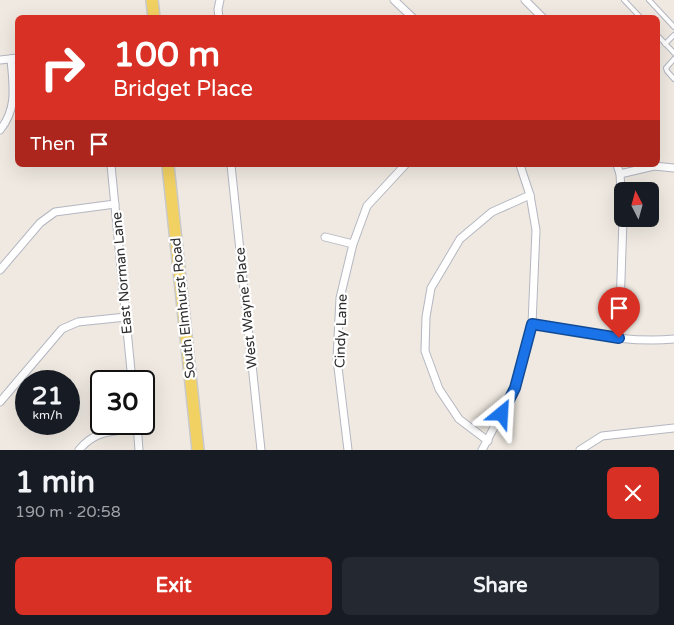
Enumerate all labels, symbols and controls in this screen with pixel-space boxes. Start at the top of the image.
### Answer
text: 100 m [113,34,220,76]
icon: right [30,35,95,100]
text: Bridget Place [113,76,253,102]
icon: arrive [85,130,113,158]
text: Then [30,133,75,155]
north arrow [614,182,659,228]
map controls [614,182,659,227]
street label: East Norman Lane [108,211,136,335]
street label: South Elmhurst Road [167,237,199,379]
street label: West Wayne Place [231,246,261,370]
pin [598,287,640,338]
street label: Cindy Lane [331,294,351,368]
icon: arrive [605,294,633,322]
speed limit sign: 30 [90,370,155,435]
text: 21 [32,381,63,411]
position arrow [475,387,527,439]
text: km/h [32,408,63,422]
text: 1 min [15,464,95,501]
button: close [607,467,659,519]
text: 190 m · 20:58 [15,502,121,522]
button: Exit [15,557,332,615]
button: Share [342,557,659,615]

